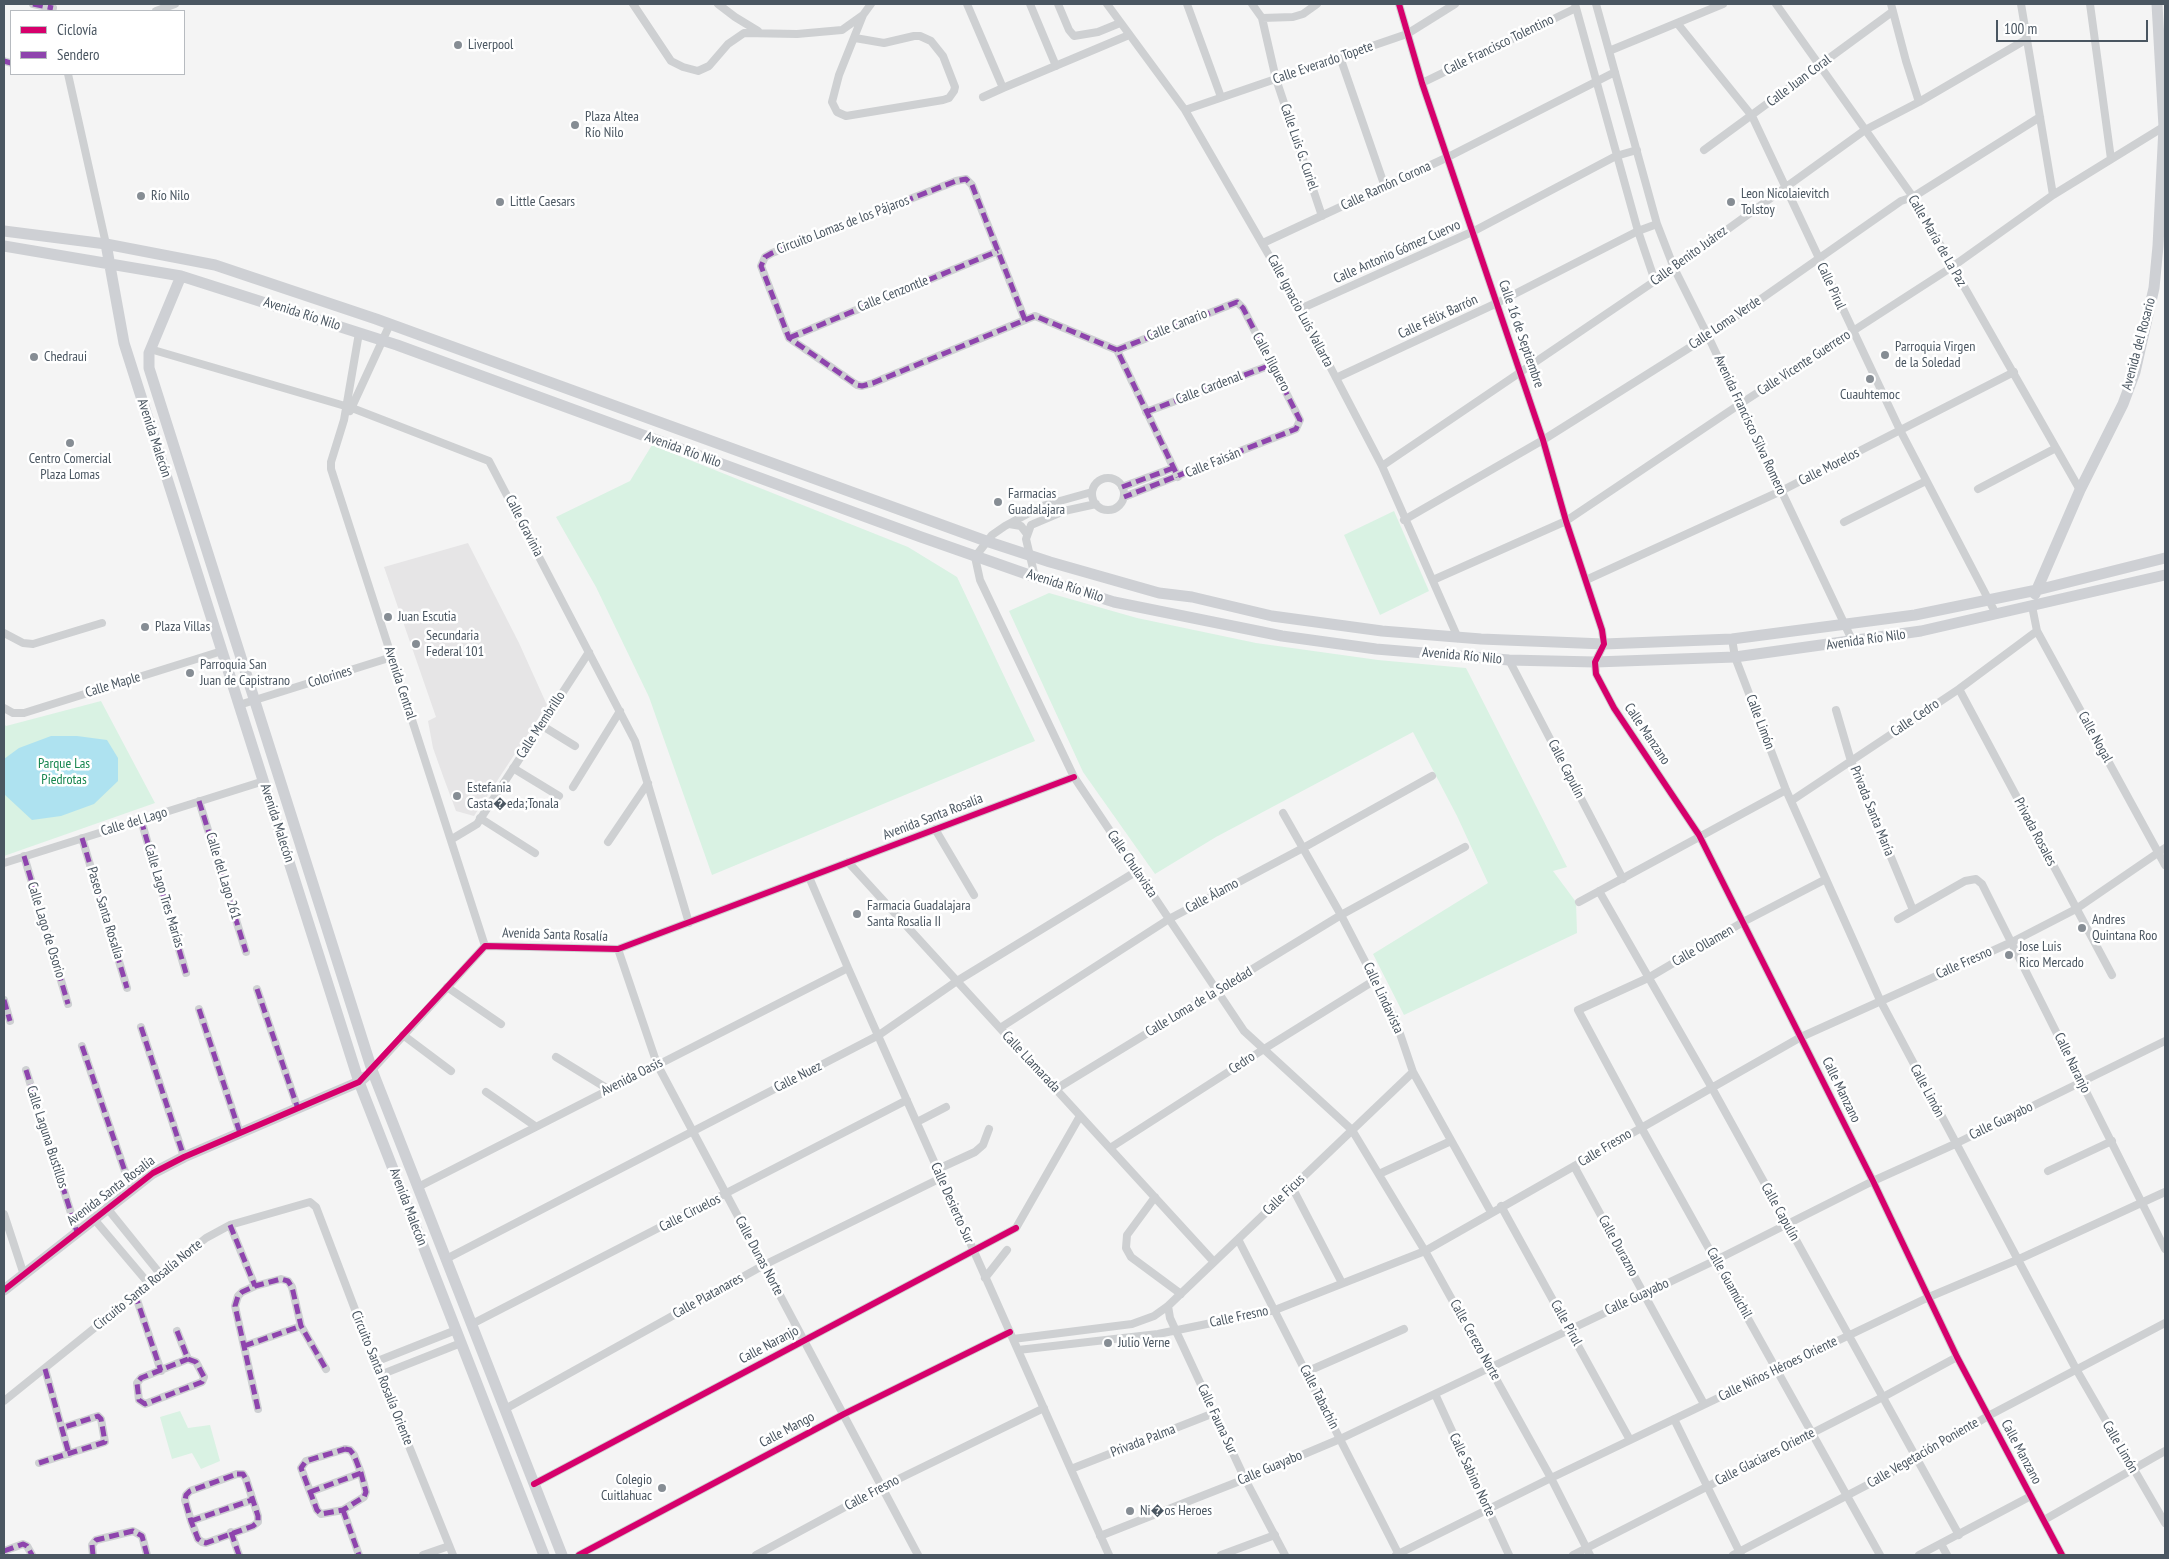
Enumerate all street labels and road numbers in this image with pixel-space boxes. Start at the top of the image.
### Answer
street label: Calle Francisco Tolentino [1441,11,1557,79]
street label: Calle Everardo Topete [1271,38,1375,88]
street label: Calle Juan Coral [1764,51,1834,111]
street label: Calle Luis G. Curiel [1276,102,1322,192]
street label: Calle Ramón Corona [1338,158,1434,214]
street label: Circuito Lomas de los Pájaros [774,192,912,258]
street label: Calle María de La Paz [1904,192,1970,290]
street label: Calle Antonio Gómez Cuervo [1331,216,1463,288]
street label: Calle Benito Juárez [1647,222,1731,290]
street label: Calle Ignacio Luis Vallarta [1263,252,1337,370]
street label: Calle Pirul [1813,260,1849,312]
street label: Calle Cenzontle [855,272,931,316]
street label: Calle 16 de Septiembre [1495,278,1547,390]
street label: Calle Félix Barrón [1396,291,1480,343]
street label: Calle Loma Verde [1686,293,1764,353]
street label: Avenida Río Nilo [261,294,343,334]
street label: Avenida del Rosario [2119,296,2159,392]
street label: Calle Canario [1144,305,1210,345]
street label: Calle Vicente Guerrero [1754,327,1854,399]
street label: Calle Jilguero [1248,330,1294,394]
street label: Avenida Francisco Silva Romero [1710,352,1790,498]
street label: Calle Cardenal [1173,368,1245,408]
street label: Avenida Malecón [133,397,175,479]
street label: Avenida Río Nilo [643,428,723,472]
street label: Calle Faisán [1183,444,1243,482]
street label: Calle Morelos [1796,445,1862,489]
street label: Calle Gravinia [501,492,547,560]
street label: Avenida Río Nilo [1024,566,1106,606]
street label: Avenida Río Nilo [1825,626,1907,654]
street label: Avenida Central [380,644,420,722]
street label: Avenida Río Nilo [1421,644,1503,668]
street label: Colorines [306,662,354,692]
street label: Calle Maple [83,669,143,701]
street label: Calle Membrillo [513,688,569,762]
street label: Calle Limón [1742,692,1778,752]
street label: Calle Cedro [1888,696,1942,740]
street label: Calle Manzano [1620,700,1674,768]
street label: Calle Nogal [2074,709,2116,765]
street label: Calle Capulín [1544,737,1588,801]
street label: Privada Santa María [1846,764,1898,858]
street label: Avenida Malecón [256,782,298,864]
street label: Avenida Santa Rosalía [881,790,985,844]
street label: Privada Rosales [2010,795,2060,869]
street label: Calle del Lago [99,804,169,840]
street label: Calle Chulavista [1103,827,1161,901]
street label: Calle del Lago 261 [202,830,244,922]
street label: Calle Lago Tres Marías [140,842,188,950]
street label: Paseo Santa Rosalía [83,865,127,961]
street label: Calle Álamo [1183,875,1241,917]
street label: Calle Lago de Osorio [23,880,69,980]
street label: Calle Ollamen [1669,922,1737,970]
street label: Avenida Santa Rosalía [502,925,608,945]
street label: Calle Fresno [1933,943,1995,983]
street label: Calle Lindavista [1359,960,1407,1036]
street label: Calle Loma de la Soledad [1143,964,1255,1040]
street label: Calle Llamarada [998,1028,1064,1096]
street label: Calle Naranjo [2050,1030,2094,1096]
street label: Cedro [1226,1048,1258,1078]
street label: Avenida Oasis [598,1054,666,1100]
street label: Calle Manzano [1818,1055,1864,1125]
street label: Calle Nuez [771,1058,825,1096]
street label: Calle Limón [1906,1062,1948,1120]
street label: Calle Laguna Bustillos [23,1084,71,1190]
street label: Calle Guayabo [1966,1098,2036,1144]
street label: Calle Fresno [1575,1125,1635,1171]
street label: Avenida Santa Rosalía [64,1152,158,1230]
street label: Calle Desierto Sur [927,1160,977,1246]
street label: Avenida Malecón [386,1166,430,1248]
street label: Calle Ficus [1260,1171,1308,1219]
street label: Calle Capulín [1757,1180,1803,1244]
street label: Calle Ciruelos [657,1190,723,1236]
street label: Calle Durazno [1594,1213,1642,1279]
street label: Calle Dunas Norte [731,1214,787,1298]
street label: Circuito Santa Rosalía Norte [90,1236,206,1334]
street label: Calle Guamúchil [1703,1245,1755,1321]
street label: Calle Platanares [670,1270,746,1322]
street label: Calle Guayabo [1602,1275,1672,1319]
street label: Calle Cerezo Norte [1446,1297,1504,1383]
street label: Calle Pirul [1547,1297,1585,1349]
street label: Calle Fresno [1208,1303,1270,1331]
street label: Circuito Santa Rosalía Oriente [347,1308,417,1448]
street label: Calle Naranjo [736,1322,802,1368]
street label: Calle Niños Héroes Oriente [1716,1333,1840,1405]
street label: Calle Tabachín [1296,1362,1342,1432]
street label: Calle Fauna Sur [1194,1381,1240,1457]
street label: Calle Mango [757,1409,817,1451]
street label: Calle Vegetación Poniente [1864,1414,1982,1492]
street label: Calle Manzano [1997,1417,2045,1487]
street label: Calle Limón [2098,1418,2142,1476]
street label: Privada Palma [1108,1421,1178,1461]
street label: Calle Glaciares Oriente [1712,1425,1818,1489]
street label: Calle Sabino Norte [1445,1431,1499,1519]
street label: Calle Guayabo [1235,1447,1305,1489]
street label: Calle Fresno [842,1472,902,1514]

